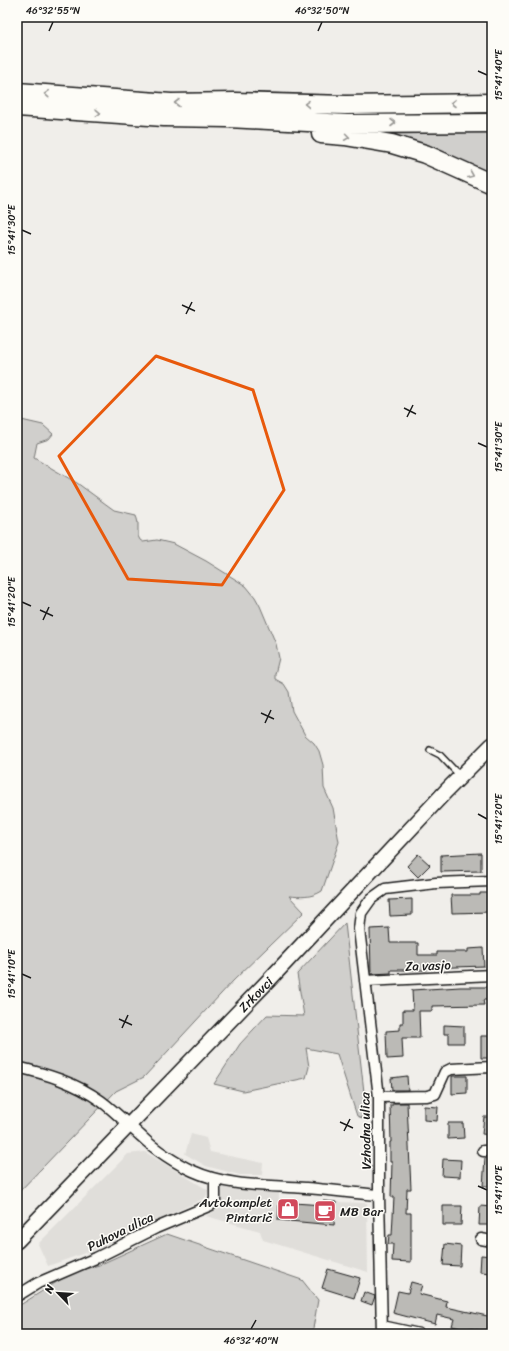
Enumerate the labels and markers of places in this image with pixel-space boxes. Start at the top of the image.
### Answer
place label: Avtokomplet Pintarič [198,1191,273,1229]
shop icon: Avtokomplet Pintarič [275,1196,301,1222]
cafe icon: MB Bar [312,1198,338,1224]
place label: MB Bar [340,1200,383,1223]

